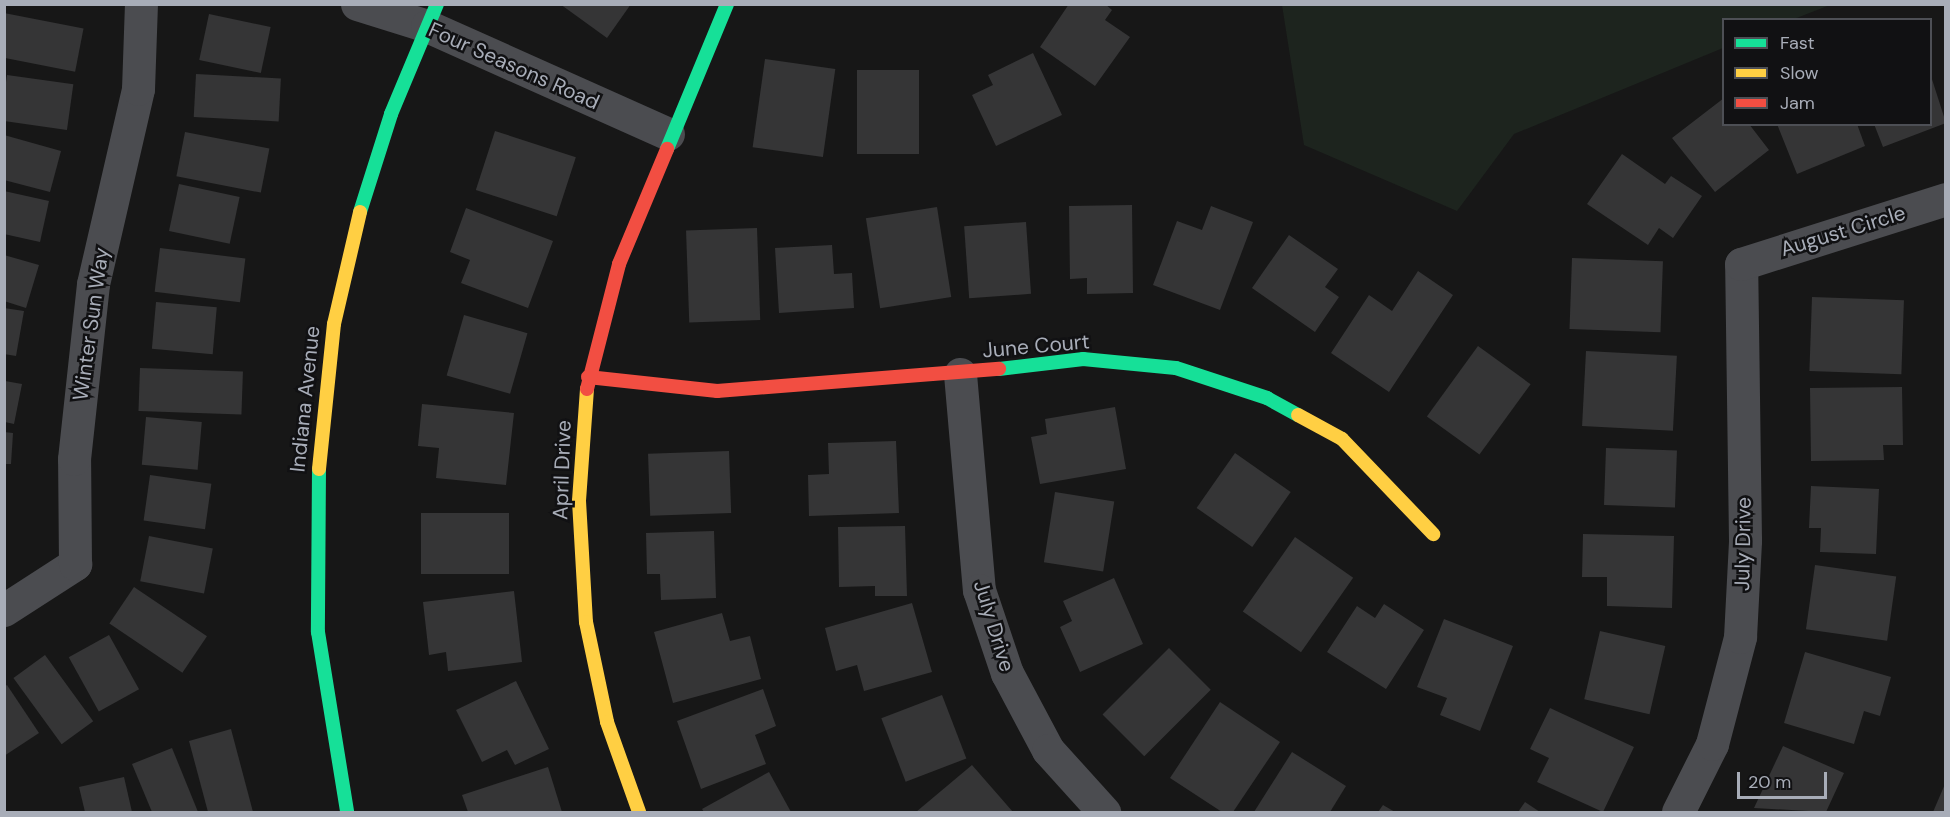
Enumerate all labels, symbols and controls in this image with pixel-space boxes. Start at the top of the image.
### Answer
street label: Four Seasons Road [425,17,603,115]
legend [1722,18,1932,126]
text: Fast [1780,31,1815,55]
text: Slow [1780,61,1819,85]
text: Jam [1780,91,1815,115]
street label: August Circle [1777,200,1909,262]
street label: Winter Sun Way [68,246,114,402]
street label: Indiana Avenue [285,325,325,473]
street label: June Court [981,329,1091,363]
street label: April Drive [548,420,576,520]
street label: July Drive [1730,497,1756,591]
street label: July Drive [968,577,1020,675]
scale bar [1740,760,1830,798]
text: 20 m [1748,770,1791,794]

